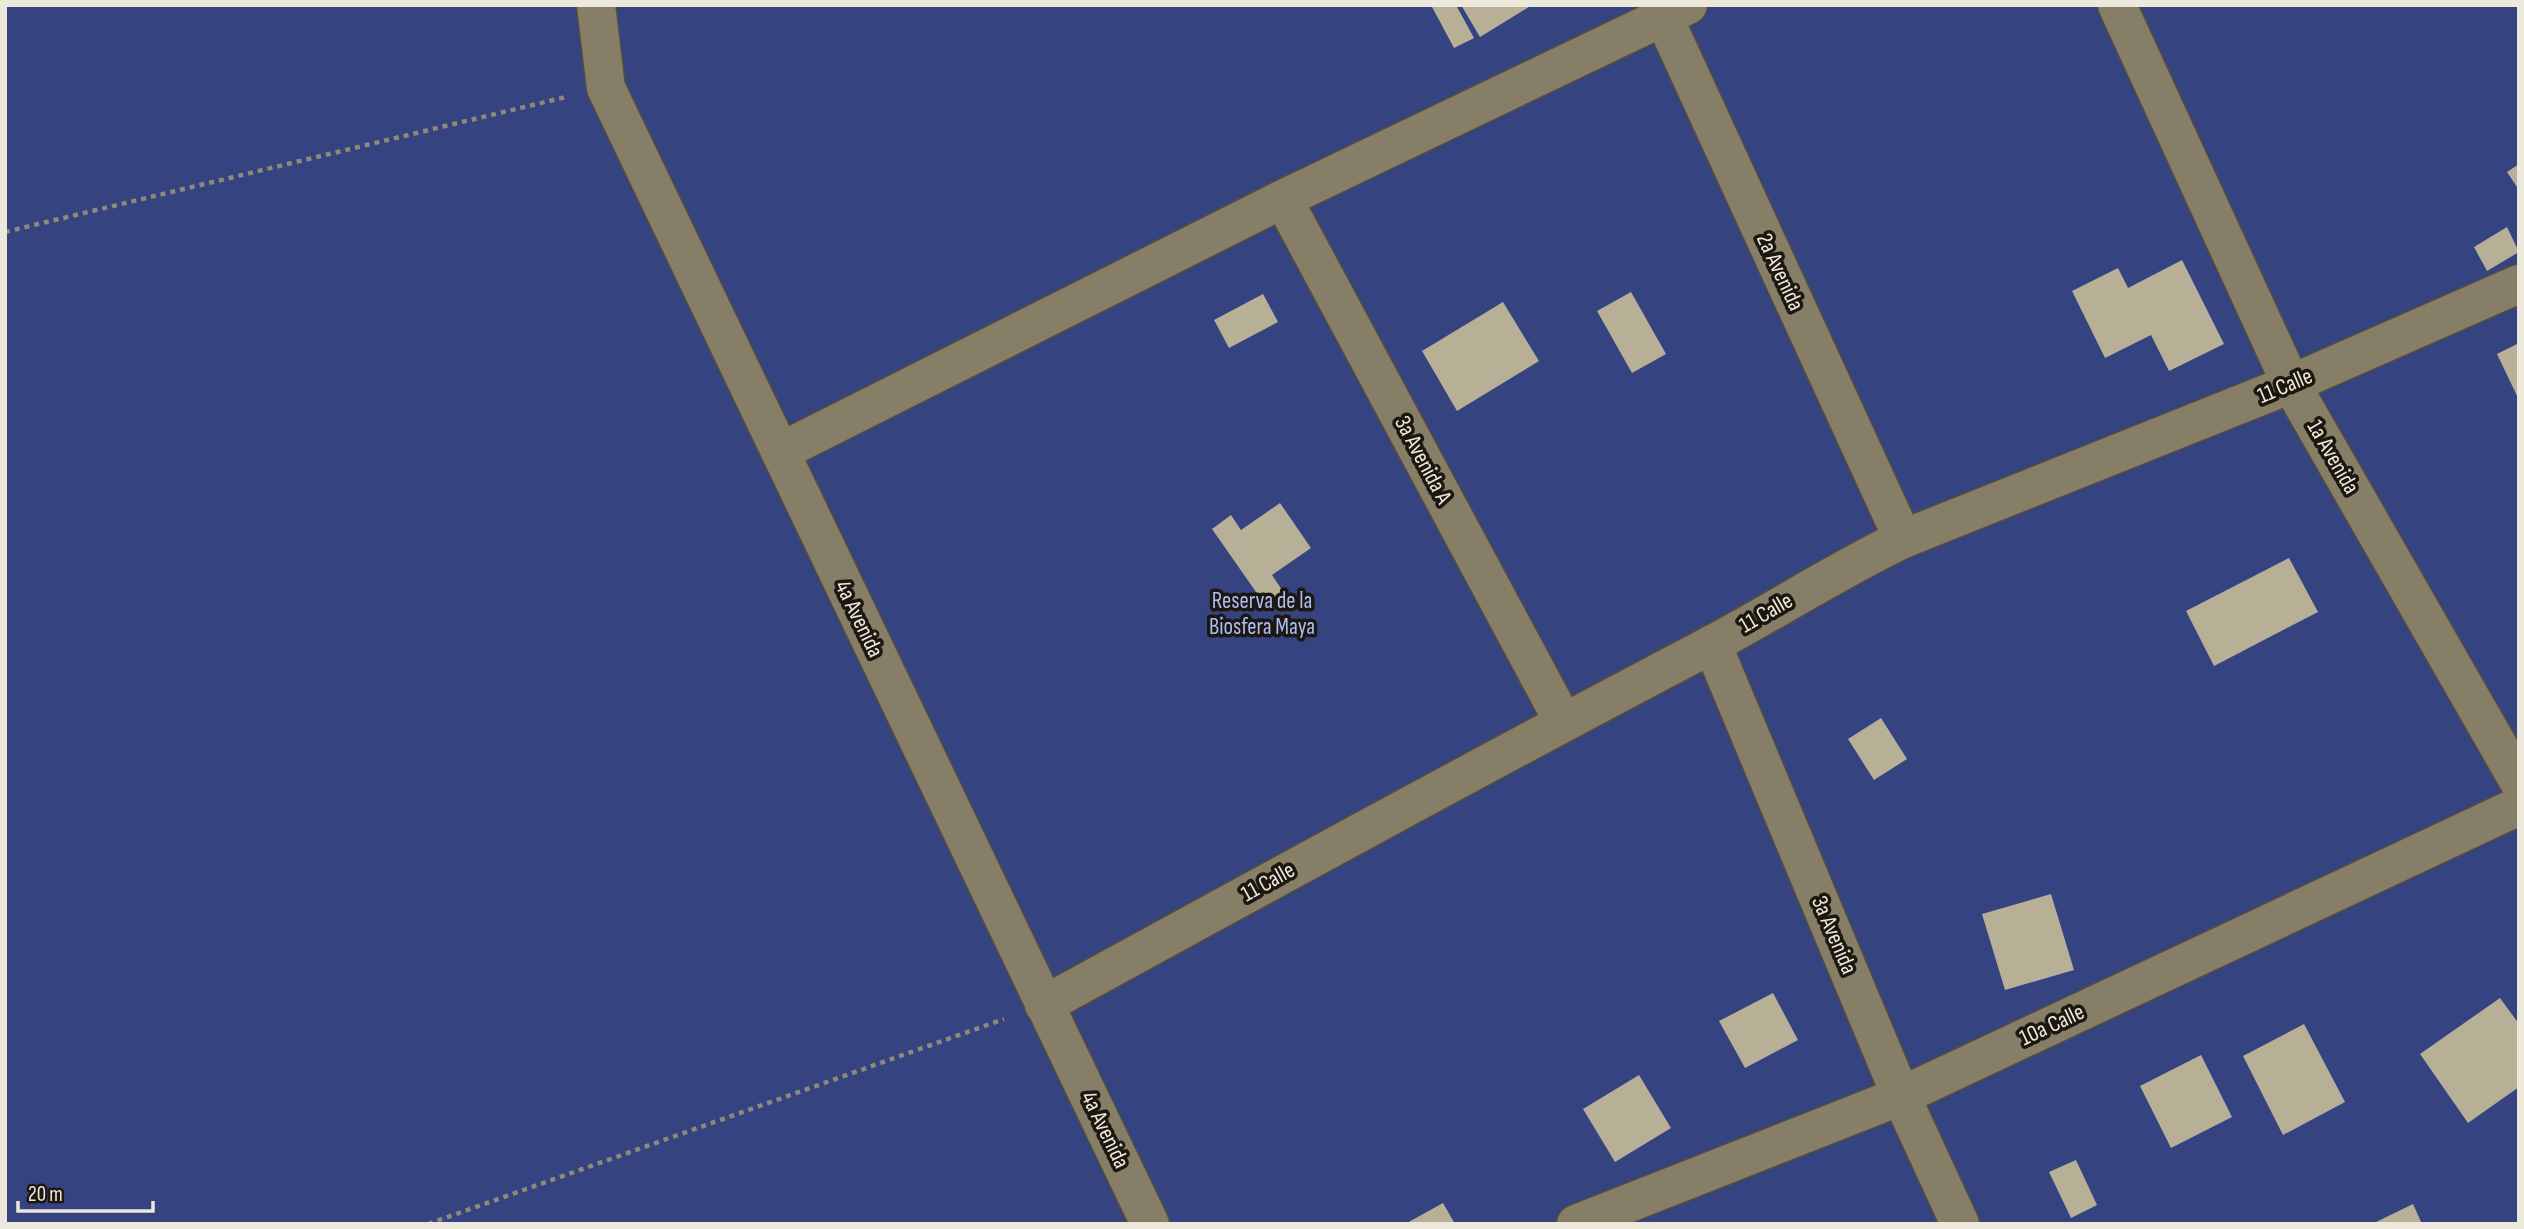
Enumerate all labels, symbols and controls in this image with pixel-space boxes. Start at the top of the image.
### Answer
street label: 2a Avenida [1750,229,1810,315]
street label: 11 Calle [2253,362,2317,410]
street label: 3a Avenida A [1388,411,1458,509]
street label: 1a Avenida [2301,415,2365,499]
street label: 4a Avenida [828,576,890,662]
park label: Reserva de la Biosfera Maya [1209,587,1315,641]
street label: 11 Calle [1734,587,1798,639]
street label: 11 Calle [1236,856,1300,908]
street label: 3a Avenida [1805,892,1863,978]
street label: 10a Calle [2015,998,2089,1052]
street label: 4a Avenida [1074,1087,1136,1173]
scale bar [18,1170,152,1214]
text: 20 m [28,1182,63,1207]

